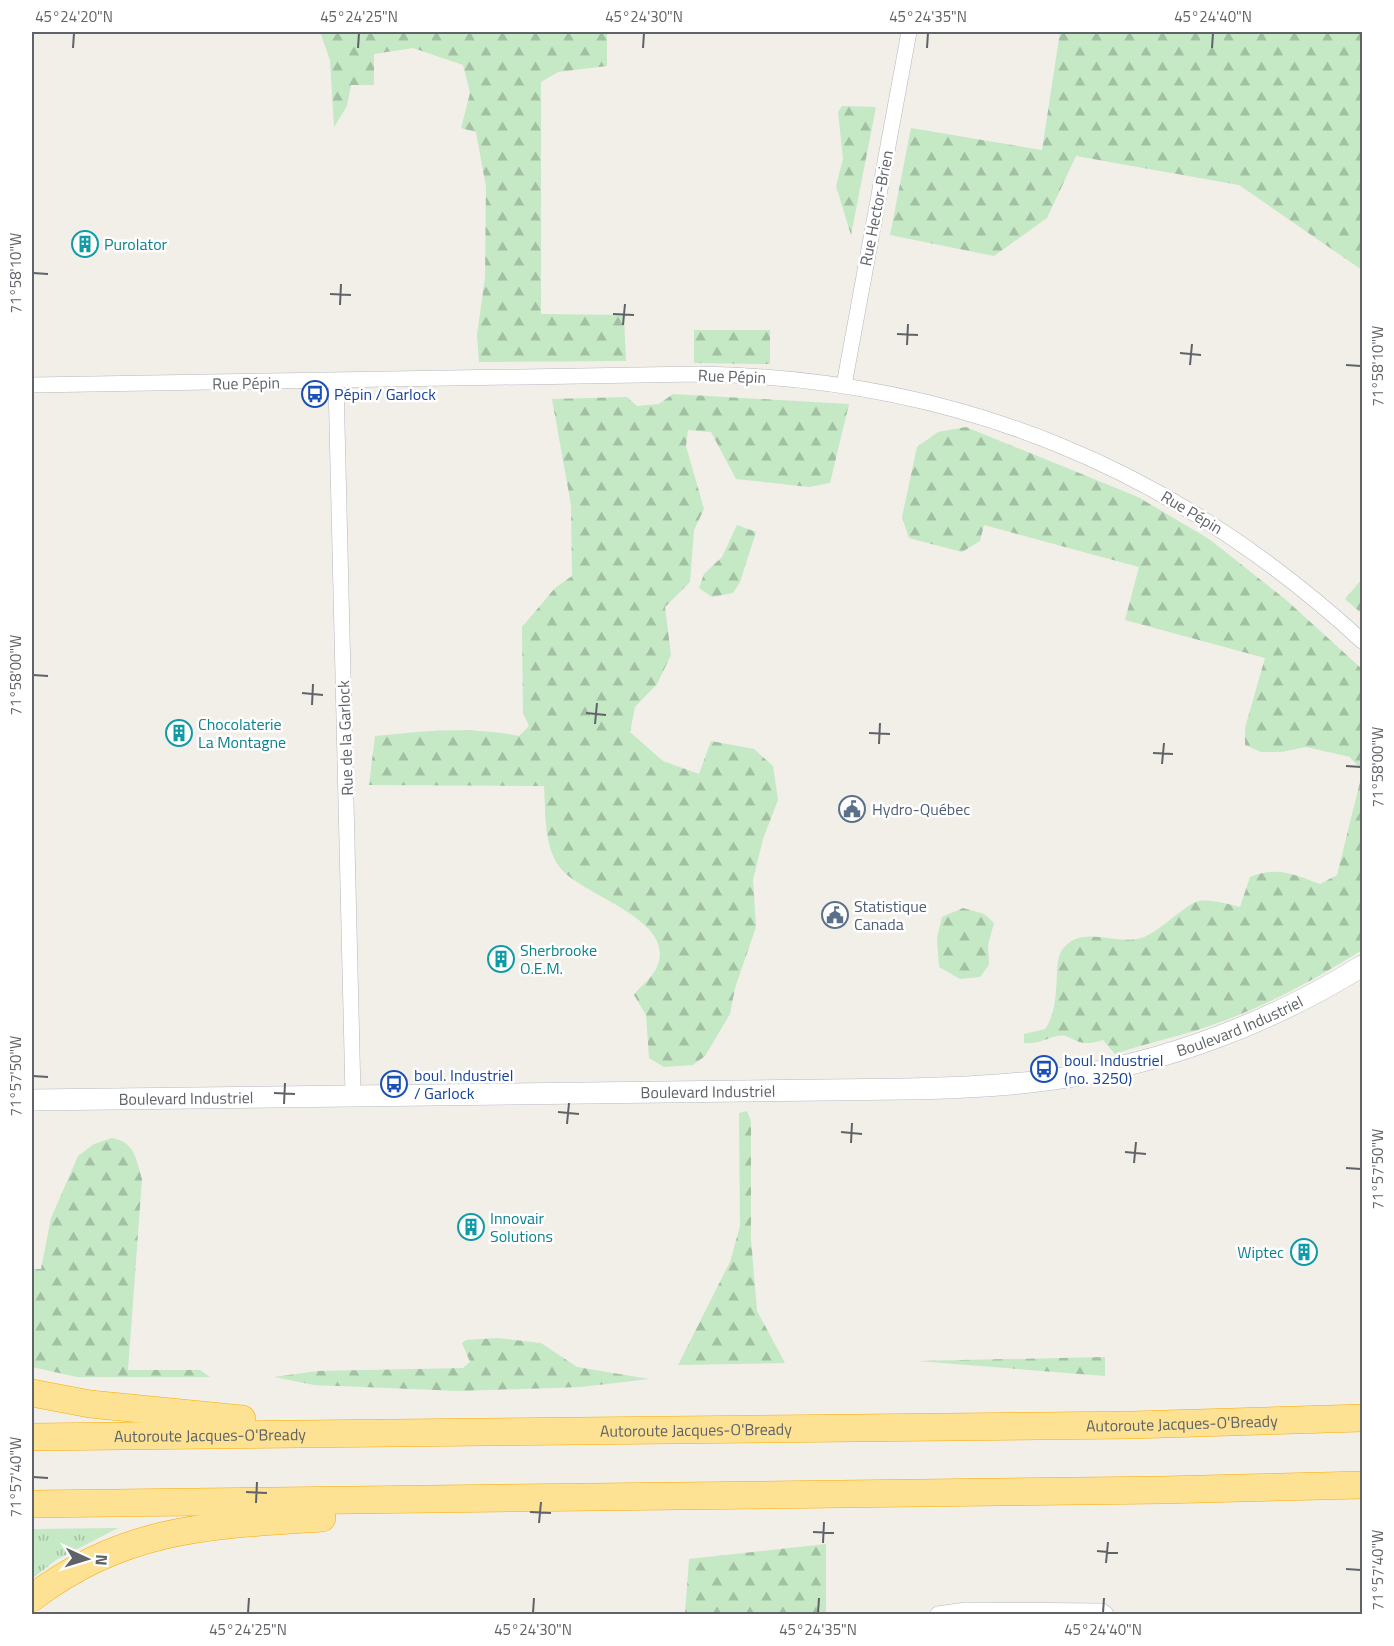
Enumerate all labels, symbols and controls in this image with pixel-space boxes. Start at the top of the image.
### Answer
text: 45°24'20"N [35,5,113,28]
text: 45°24'25"N [320,5,398,28]
text: 45°24'30"N [605,5,683,28]
text: 45°24'35"N [889,5,967,28]
text: 45°24'40"N [1174,5,1252,28]
street label: Rue Hector-Brien [853,148,899,268]
building icon: Purolator [70,229,100,259]
place label: Purolator [104,232,168,256]
text: 71°58'10"W [4,233,27,313]
text: 71°58'10"W [1366,326,1389,406]
street label: Rue Pépin [698,363,766,389]
street label: Rue Pépin [212,370,280,396]
bus stop icon: Pépin / Garlock [300,379,330,409]
place label: Pépin / Garlock [334,382,436,406]
street label: Rue Pépin [1157,484,1227,540]
text: 71°58'00"W [4,635,27,715]
street label: Rue de la Garlock [331,680,359,796]
place label: Chocolaterie La Montagne [198,712,286,754]
building icon: Chocolaterie La Montagne [164,718,194,748]
text: 71°58'00"W [1366,727,1389,807]
public building icon: Hydro-Québec [837,794,867,824]
place label: Hydro-Québec [872,797,970,821]
place label: Statistique Canada [854,894,927,936]
public building icon: Statistique Canada [820,900,850,930]
place label: Sherbrooke O.E.M. [520,938,597,980]
building icon: Sherbrooke O.E.M. [486,944,516,974]
street label: Boulevard Industriel [1173,989,1307,1063]
text: 71°57'50"W [4,1036,27,1116]
place label: boul. Industriel (no. 3250) [1064,1048,1163,1090]
bus stop icon: boul. Industriel (no. 3250) [1029,1054,1059,1084]
place label: boul. Industriel / Garlock [414,1063,513,1105]
bus stop icon: boul. Industriel / Garlock [379,1069,409,1099]
street label: Boulevard Industriel [640,1079,776,1104]
street label: Boulevard Industriel [118,1085,254,1111]
text: 71°57'50"W [1366,1129,1389,1209]
place label: Innovair Solutions [490,1206,553,1248]
building icon: Innovair Solutions [456,1212,486,1242]
building icon: Wiptec [1289,1237,1319,1267]
place label: Wiptec [1237,1240,1284,1264]
street label: Autoroute Jacques-O'Bready [1086,1409,1279,1438]
street label: Autoroute Jacques-O'Bready [600,1417,792,1443]
street label: Autoroute Jacques-O'Bready [114,1422,306,1448]
text: 71°57'40"W [4,1437,27,1517]
north arrow [57,1529,117,1589]
text: 71°57'40"W [1366,1530,1389,1610]
text: N [90,1554,114,1566]
text: 45°24'25"N [209,1618,287,1641]
text: 45°24'30"N [494,1618,572,1641]
text: 45°24'35"N [779,1618,857,1641]
text: 45°24'40"N [1064,1618,1142,1641]

